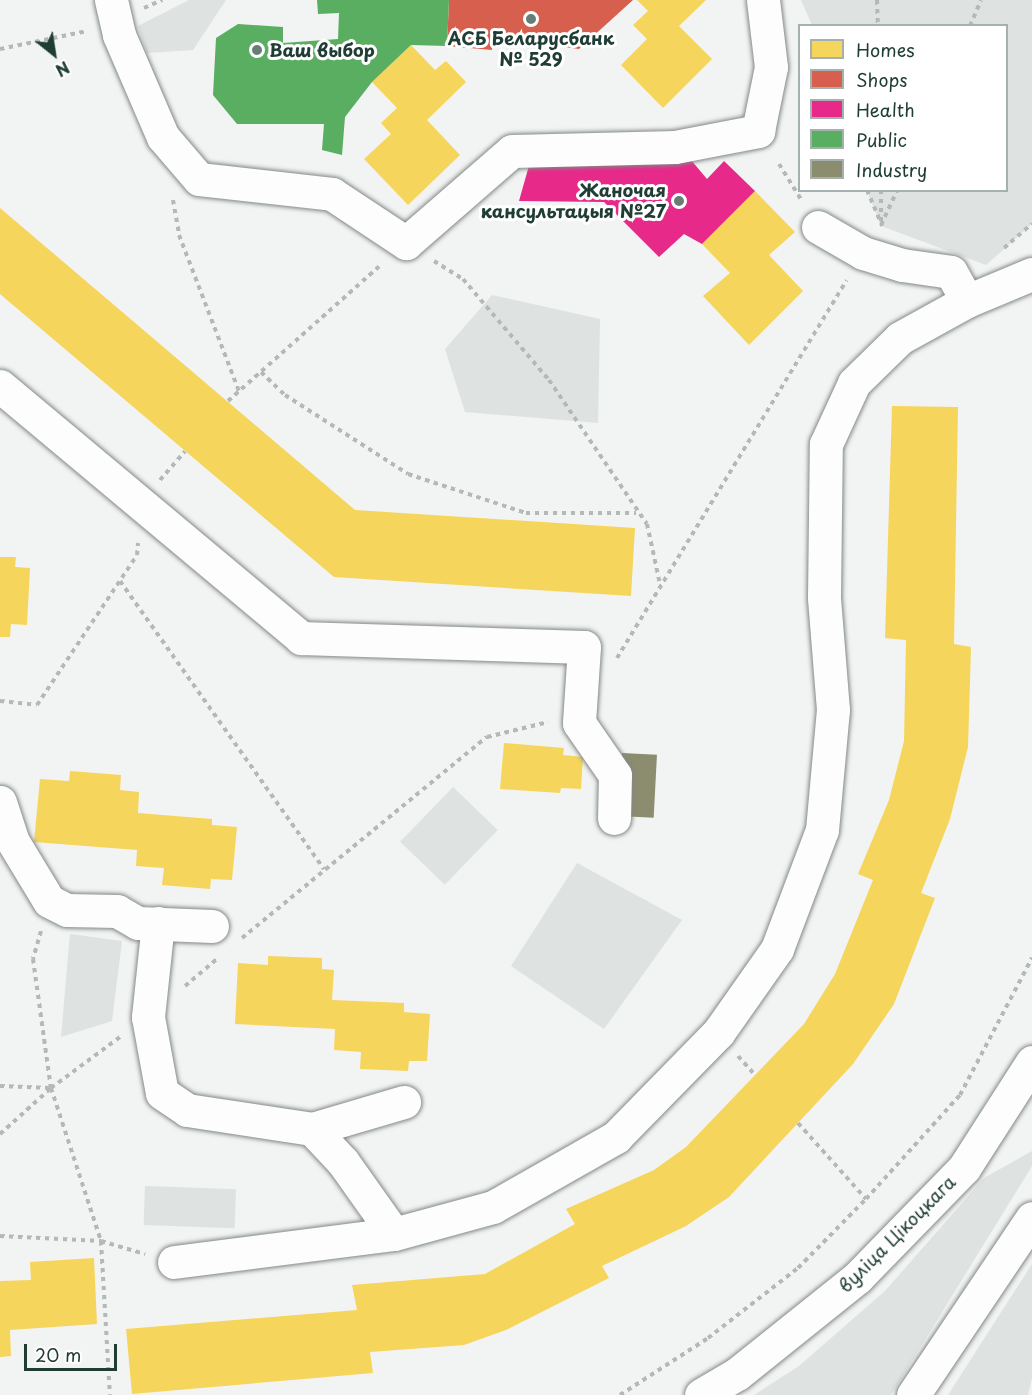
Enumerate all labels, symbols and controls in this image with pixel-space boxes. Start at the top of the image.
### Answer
marker: АСБ Беларусбанк № 529 [524,12,538,26]
north arrow [24,24,84,84]
legend [798,24,1008,192]
place label: АСБ Беларусбанк № 529 [447,28,615,70]
text: Homes [856,36,914,63]
place label: Ваш выбор [269,39,373,61]
marker: Ваш выбор [250,43,264,57]
text: N [52,56,74,83]
text: Shops [856,66,907,93]
text: Health [856,96,915,123]
text: Public [856,126,907,153]
text: Industry [856,156,927,183]
place label: Жаночая кансультацыя №27 [481,180,666,222]
marker: Жаночая кансультацыя №27 [670,192,688,210]
street label: вуліца Цікоцкага [834,1171,960,1297]
scale bar [27,1332,120,1370]
text: 20 m [35,1341,81,1368]

